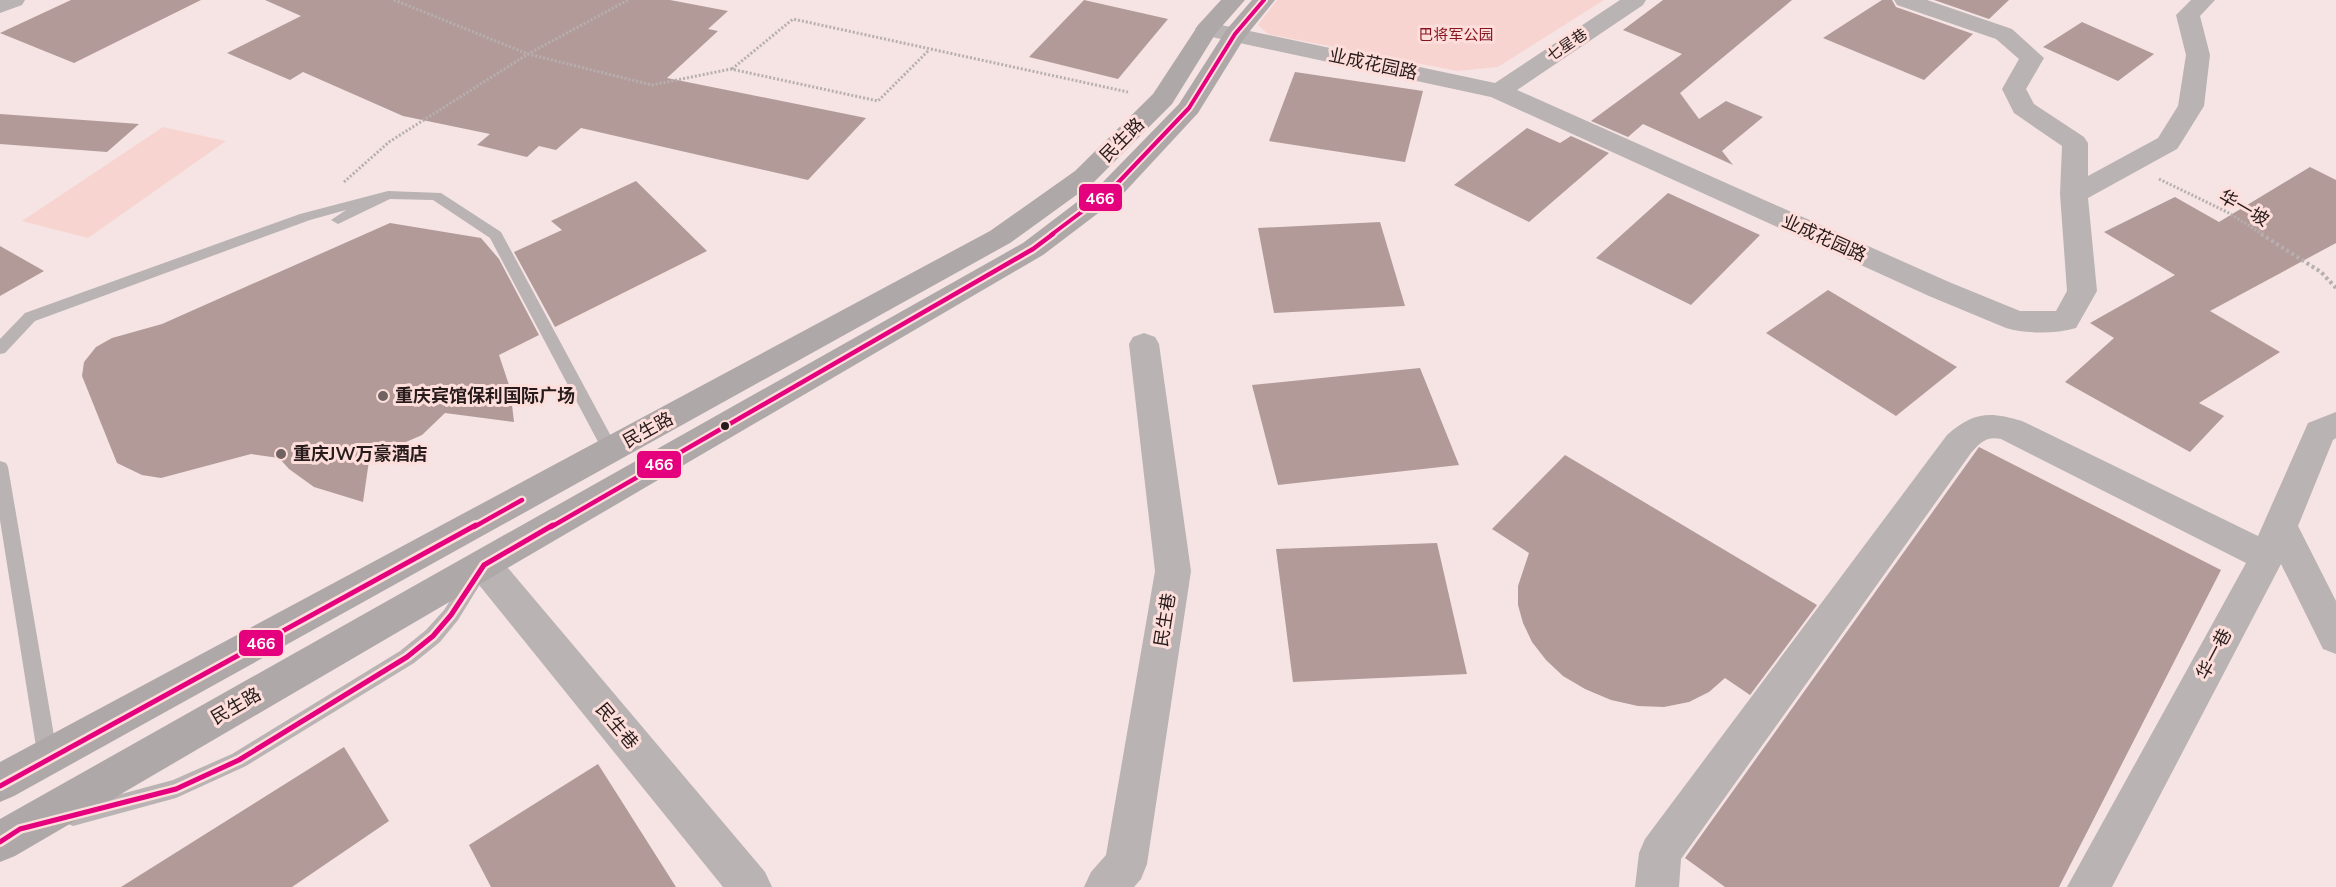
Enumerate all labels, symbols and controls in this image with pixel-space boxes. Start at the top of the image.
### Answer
street label: 七星巷 [1543,24,1591,66]
park label: 巴将军公园 [1418,25,1494,45]
street label: 业成花园路 [1326,43,1420,85]
street label: 民生路 [1094,112,1150,168]
line badge: 466 [1078,183,1123,212]
street label: 华一坡 [2215,184,2273,232]
text: 466 [1086,188,1114,210]
street label: 业成花园路 [1778,209,1870,267]
place label: 重庆宾馆保利国际广场 [395,384,575,408]
marker: 重庆宾馆保利国际广场 [376,389,390,403]
street label: 民生路 [619,406,677,454]
unlabelled marker [719,420,731,432]
place label: 重庆JW万豪酒店 [293,442,427,466]
marker: 重庆JW万豪酒店 [274,447,288,461]
line badge: 466 [636,450,682,479]
text: 466 [645,454,673,476]
street label: 民生巷 [1149,591,1181,649]
street label: 华一巷 [2191,625,2237,683]
line badge: 466 [238,629,284,657]
text: 466 [247,633,275,655]
street label: 民生路 [207,682,265,730]
street label: 民生巷 [590,698,644,754]

